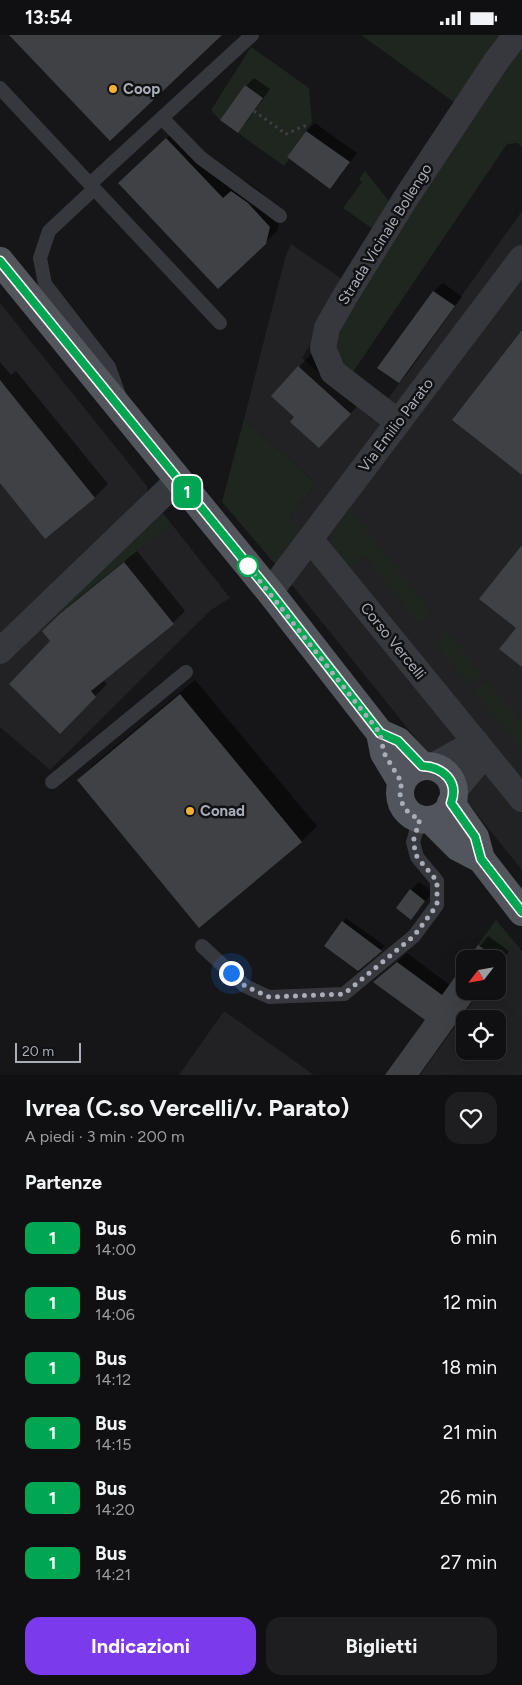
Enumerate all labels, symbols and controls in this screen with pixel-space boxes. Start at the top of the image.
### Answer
text: 13:54 [25,6,72,29]
place label: Coop [123,80,160,98]
marker: Coop [107,83,119,95]
street label: Strada Vicinale Bollengo [334,160,436,308]
street label: Via Emilio Parato [355,374,437,475]
line badge: 1 [171,476,203,508]
text: 1 [183,481,191,503]
unlabelled marker [237,555,259,577]
street label: Corso Vercelli [357,599,429,683]
place label: Conad [200,802,245,820]
marker: Conad [184,805,196,817]
north arrow [456,950,506,1000]
map controls [456,950,506,1060]
your location [219,961,244,986]
button: locate [456,1010,506,1060]
scale bar [15,1040,81,1063]
text: 20 m [22,1043,54,1060]
button: heart [445,1092,497,1144]
text: Ivrea (C.so Vercelli/v. Parato) [25,1093,349,1122]
text: A piedi · 3 min · 200 m [25,1127,185,1146]
text: Partenze [25,1171,102,1194]
text: Bus [95,1217,126,1240]
text: 6 min [450,1226,497,1249]
text: 1 [49,1227,56,1249]
text: 14:00 [95,1240,136,1259]
text: Bus [95,1282,126,1305]
text: 12 min [443,1291,497,1314]
text: 1 [49,1292,56,1314]
text: 14:06 [95,1305,135,1324]
text: Bus [95,1347,126,1370]
text: 18 min [442,1356,497,1379]
text: 1 [49,1357,56,1379]
text: 14:12 [95,1370,131,1389]
text: Bus [95,1412,126,1435]
text: 21 min [443,1421,497,1444]
text: 1 [49,1422,56,1444]
text: 14:15 [95,1435,131,1454]
text: Bus [95,1477,126,1500]
text: 26 min [440,1486,497,1509]
text: 1 [49,1487,56,1509]
text: 14:20 [95,1500,135,1519]
text: Bus [95,1542,126,1565]
text: 27 min [440,1551,497,1574]
text: 1 [49,1552,56,1574]
text: 14:21 [95,1565,131,1584]
button: Indicazioni [25,1617,256,1675]
button: Biglietti [266,1617,497,1675]

